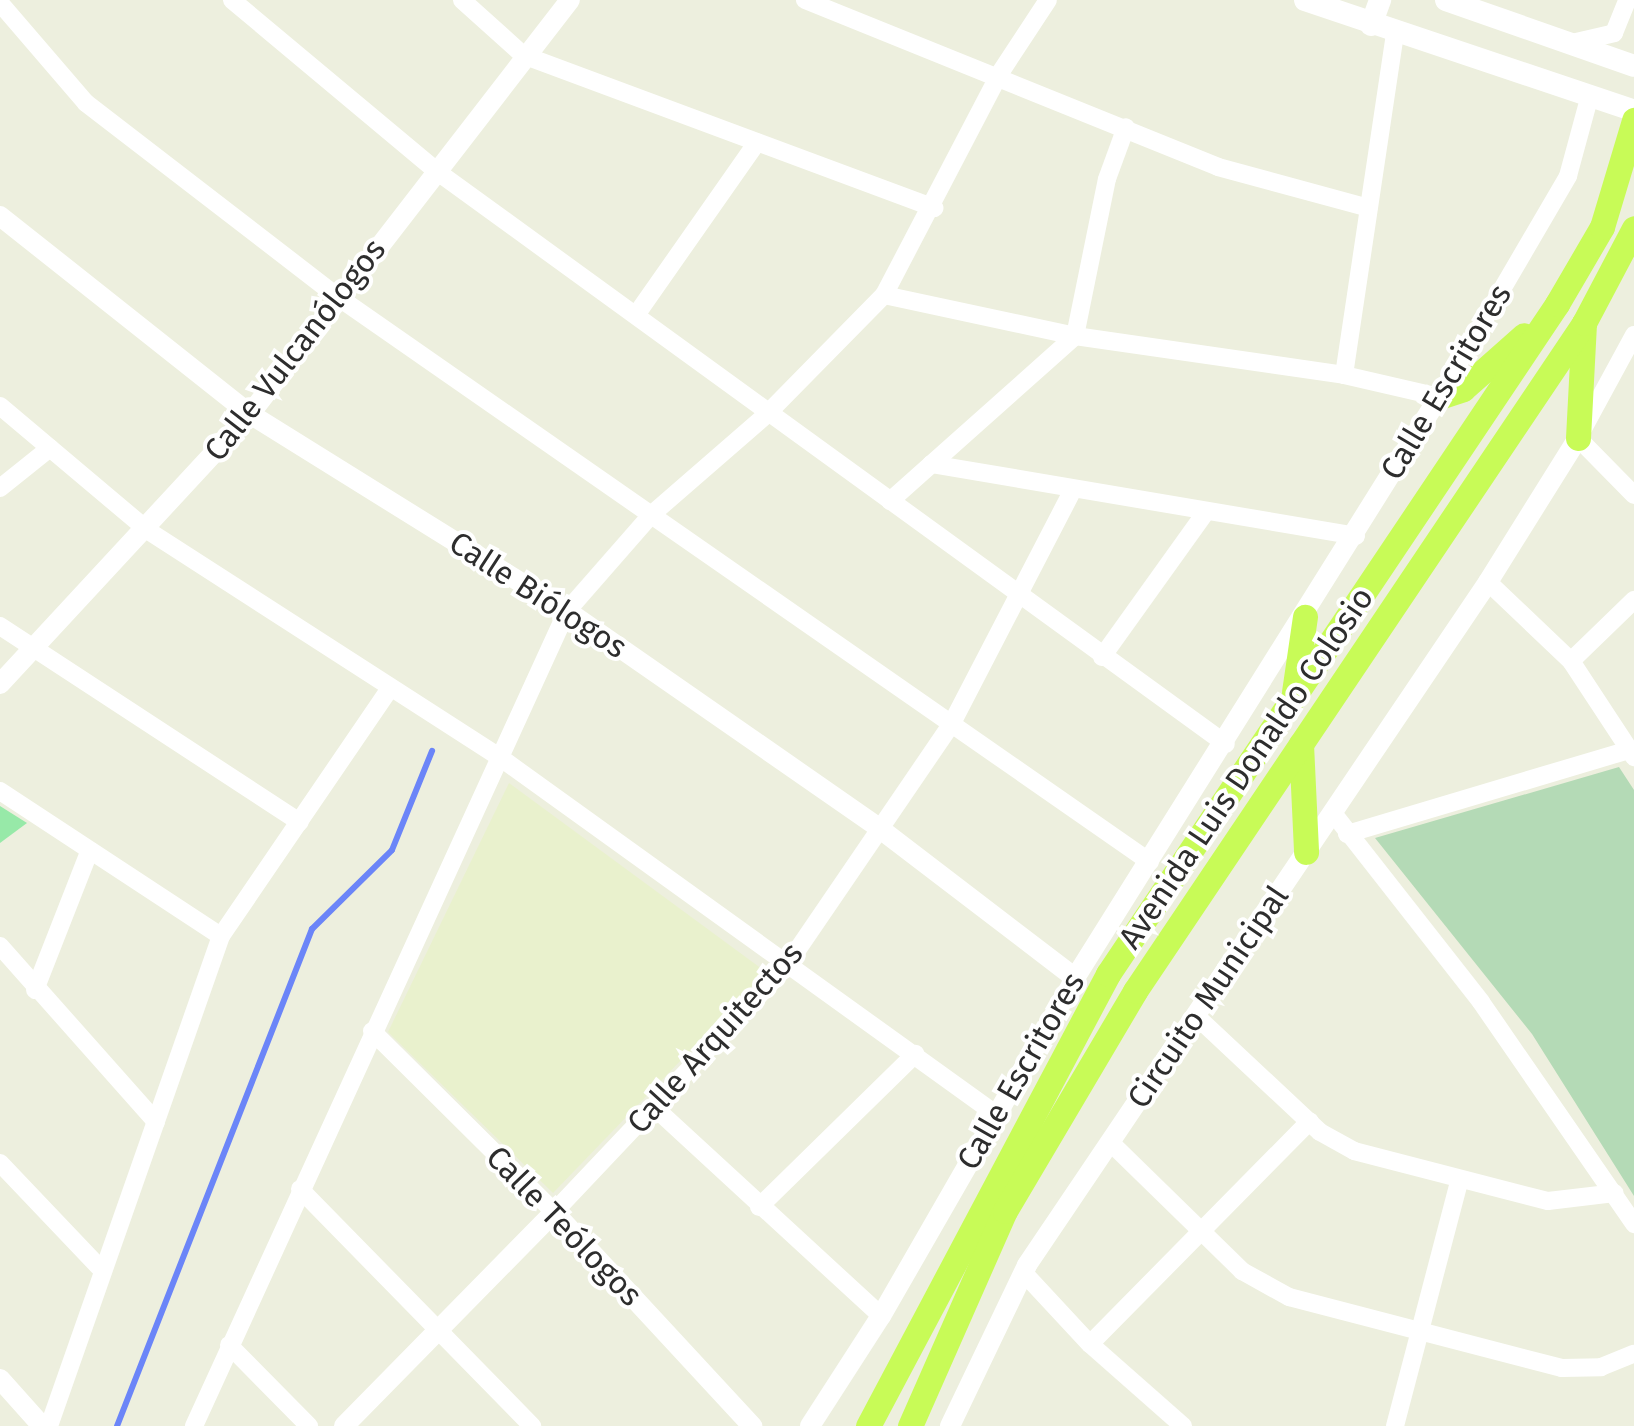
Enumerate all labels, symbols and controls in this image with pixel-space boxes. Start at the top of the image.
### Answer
street label: Calle Vulcanólogos [196,231,394,469]
street label: Calle Escritores [1373,277,1519,487]
street label: Calle Biólogos [442,523,634,667]
street label: Avenida Luis Donaldo Colosio [1110,580,1382,956]
street label: Circuito Municipal [1119,879,1297,1115]
street label: Calle Arquitectos [619,934,811,1142]
street label: Calle Escritores [949,966,1093,1176]
street label: Calle Teólogos [478,1138,650,1314]

